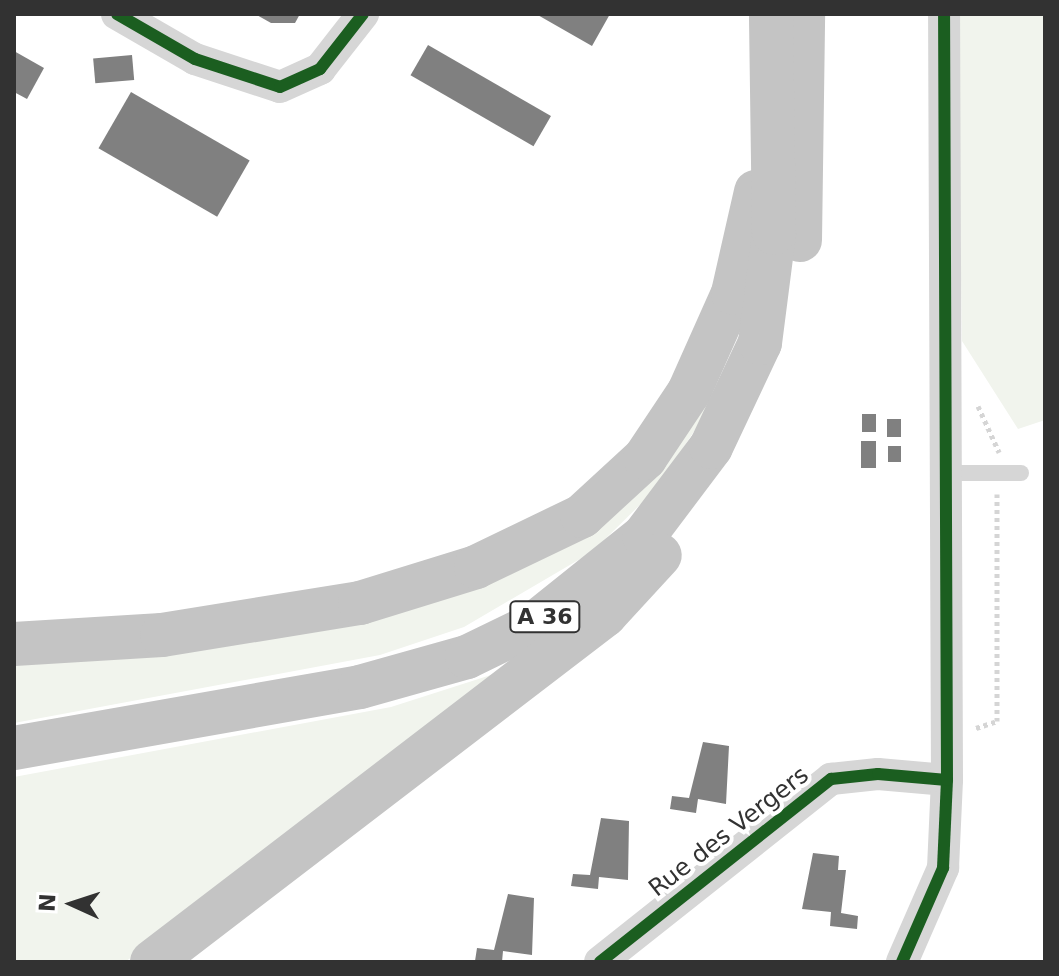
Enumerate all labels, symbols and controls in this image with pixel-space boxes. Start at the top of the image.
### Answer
road number: A 36 [509,599,581,635]
street label: Rue des Vergers [644,761,814,903]
north arrow [32,864,112,944]
text: N [35,893,60,913]

